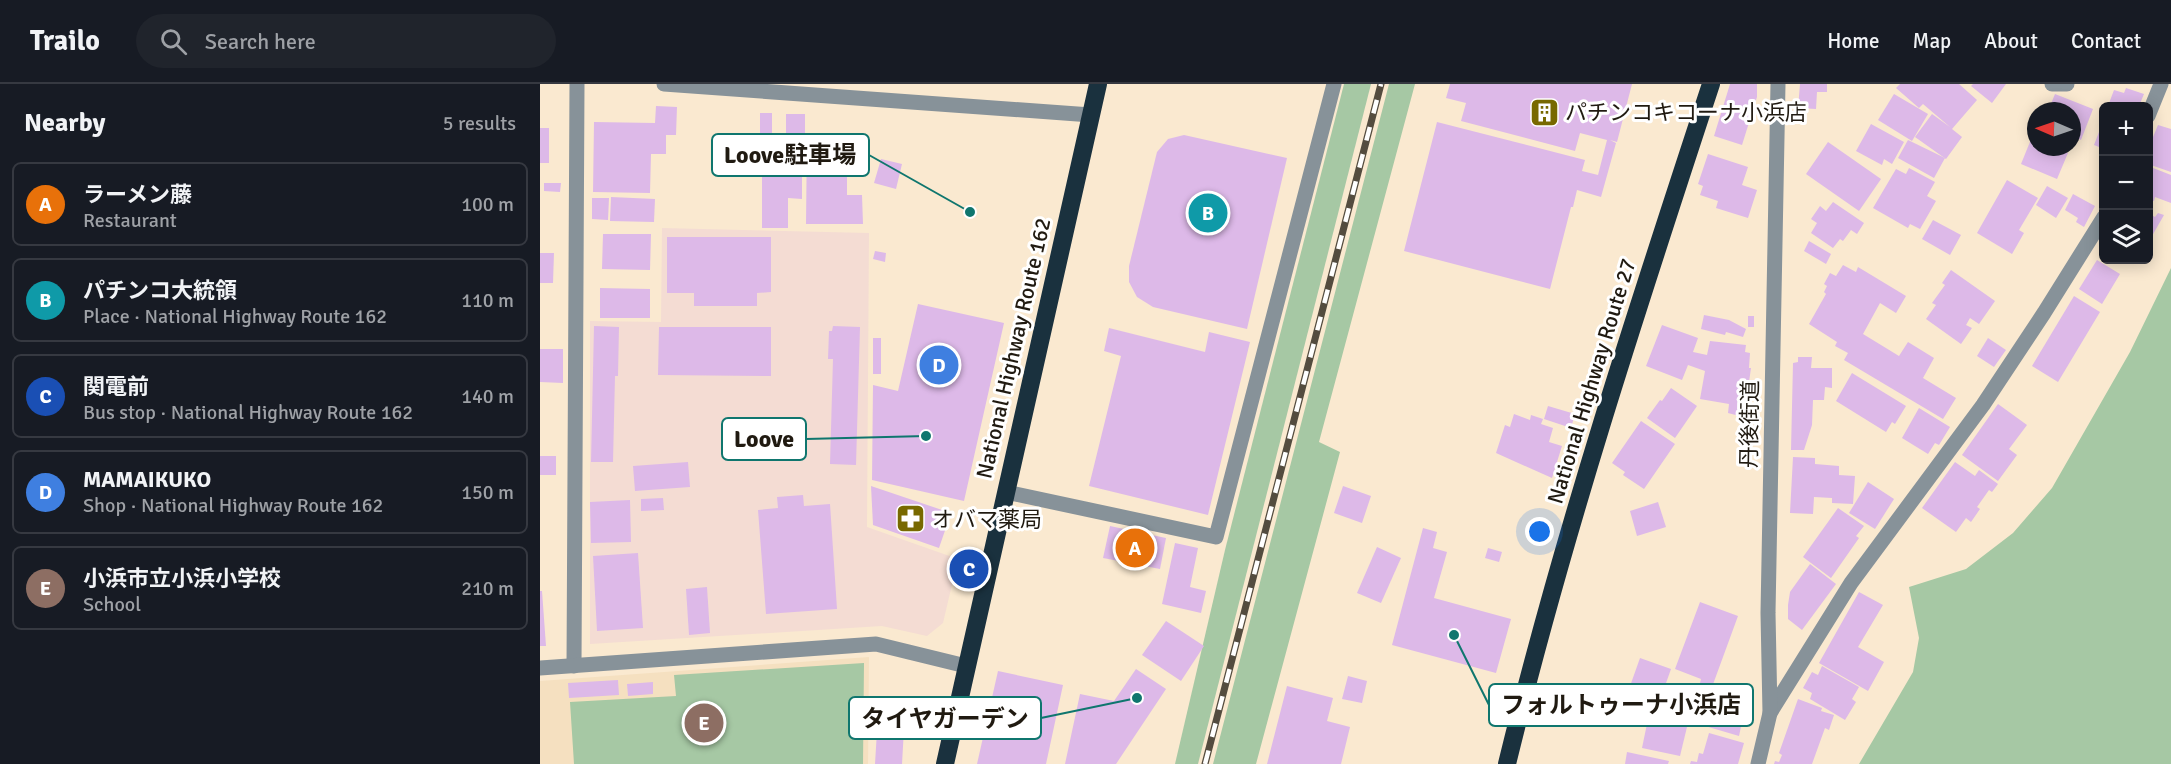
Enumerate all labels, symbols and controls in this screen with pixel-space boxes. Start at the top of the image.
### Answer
search box [136,14,556,68]
text: Trailo [30,24,100,58]
icon: search [157,25,190,58]
text: Search here [205,28,316,55]
text: Home [1827,28,1880,54]
text: Map [1913,28,1951,54]
text: About [1984,28,2038,54]
text: Contact [2071,28,2141,54]
building icon: パチンコキコーナ小浜店 [1528,96,1560,128]
place label: パチンコキコーナ小浜店 [1565,99,1807,126]
north arrow [2027,102,2081,156]
map controls [2099,102,2153,264]
button: + [2099,102,2153,156]
text: Nearby [24,107,105,139]
text: 5 results [443,111,516,136]
callout: Loove駐車場 [712,134,869,176]
text: Loove駐車場 [724,140,856,170]
button: − [2099,156,2153,210]
text: ラーメン藤 [83,181,192,208]
pin: B [1188,190,1228,236]
text: A [39,192,52,217]
text: 100 m [461,192,514,217]
text: Restaurant [83,208,177,233]
button: layers [2099,210,2153,264]
street label: National Highway Route 162 [970,215,1057,481]
street label: National Highway Route 27 [1541,255,1642,507]
text: パチンコ大統領 [83,277,237,304]
text: B [39,288,52,313]
text: 110 m [461,288,514,313]
text: Place · National Highway Route 162 [83,304,387,329]
pin: D [920,342,958,388]
text: 関電前 [83,373,149,400]
street label: 丹後街道 [1735,380,1764,468]
text: C [39,384,52,409]
text: 140 m [461,384,514,409]
text: Bus stop · National Highway Route 162 [83,400,413,425]
callout: Loove [722,418,806,460]
text: Loove [734,424,794,454]
text: MAMAIKUKO [83,466,211,493]
text: D [39,480,52,505]
text: 150 m [461,480,514,505]
text: Shop · National Highway Route 162 [83,493,383,518]
pharmacy icon: オバマ薬局 [895,503,927,535]
place label: オバマ薬局 [932,506,1042,533]
your location [1525,517,1554,546]
pin: A [1116,526,1154,570]
pin: C [950,546,988,592]
text: 小浜市立小浜小学校 [83,565,281,592]
text: E [40,576,51,601]
text: 210 m [461,576,514,601]
text: School [83,592,141,617]
callout: フォルトゥーナ小浜店 [1489,684,1753,726]
text: フォルトゥーナ小浜店 [1501,690,1741,720]
callout: タイヤガーデン [849,697,1041,739]
pin: E [684,700,724,746]
text: タイヤガーデン [861,704,1029,734]

